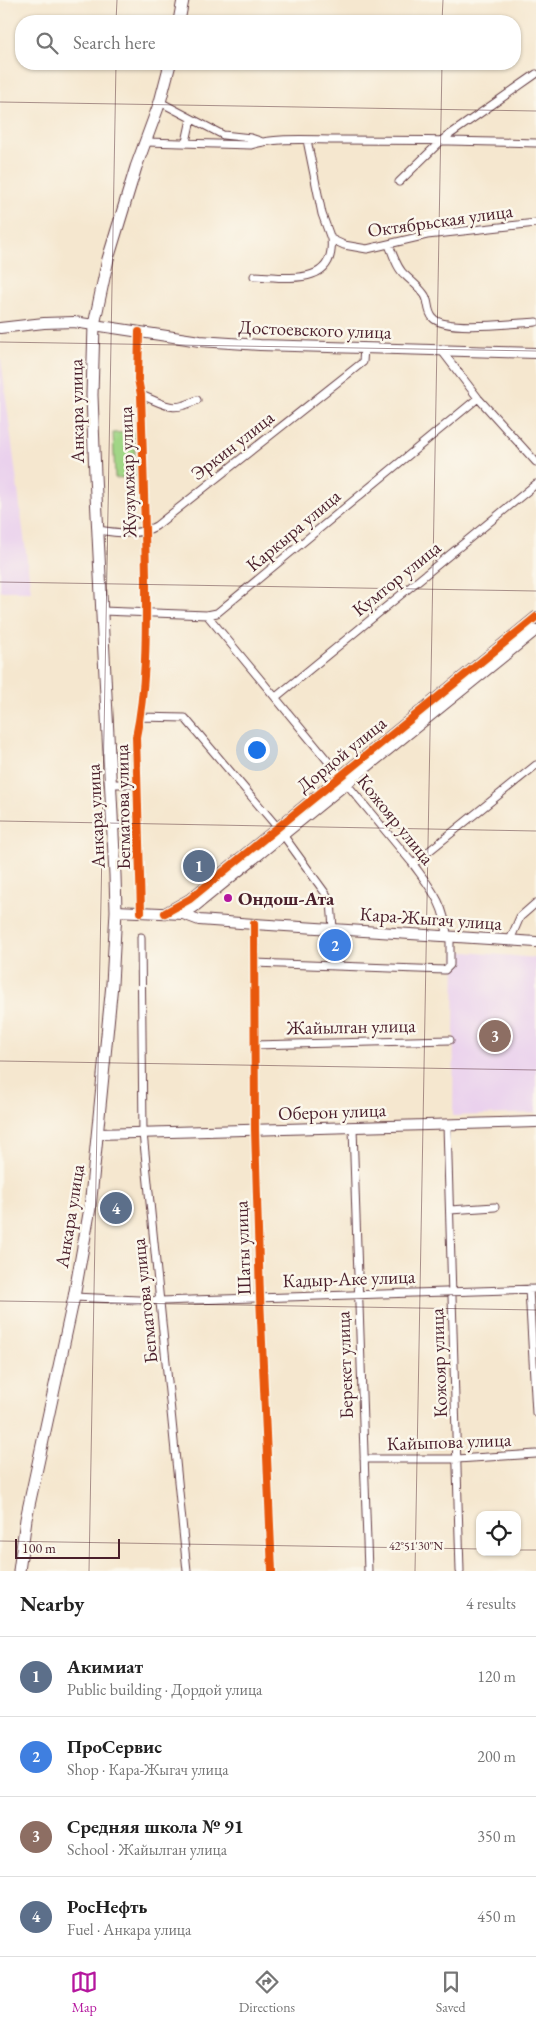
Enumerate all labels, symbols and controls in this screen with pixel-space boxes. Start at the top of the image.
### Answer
search box [15,15,521,70]
icon: search [33,29,61,57]
text: Search here [73,30,155,55]
street label: Октябрьская улица [366,198,515,243]
street label: Достоевского улица [238,314,392,345]
street label: Анкара улица [63,358,90,465]
street label: Жузумжар улица [113,405,142,539]
street label: Эркин улица [185,405,279,486]
street label: Каркыра улица [241,483,346,577]
street label: Кумтор улица [347,535,446,622]
street label: Дордой улица [291,710,392,798]
your location [244,737,270,763]
street label: Бегматова улица [109,743,136,870]
street label: Анкара улица [80,763,111,870]
street label: Кожояр улица [351,769,440,870]
pin: 1 [183,847,215,885]
place label: Ондош-Ата [238,886,335,911]
marker: Ондош-Ата [222,892,234,904]
street label: Кара-Жыгач улица [359,901,503,936]
pin: 2 [319,926,351,964]
street label: Жайылган улица [285,1013,416,1040]
pin: 3 [479,1017,511,1055]
street label: Оберон улица [277,1097,387,1126]
street label: Анкара улица [49,1162,90,1271]
pin: 4 [100,1189,132,1227]
street label: Шаты улица [228,1200,257,1296]
street label: Бегматова улица [125,1237,164,1365]
street label: Кадыр-Аке улица [282,1264,416,1293]
street label: Кожояр улица [424,1307,453,1418]
street label: Берекет улица [330,1310,359,1419]
street label: Кайыпова улица [386,1427,512,1456]
map controls [476,1511,521,1556]
button: locate [476,1511,521,1556]
scale bar [15,1536,120,1559]
text: 42°51'30"N [389,1538,443,1554]
text: 100 m [22,1539,56,1557]
text: Nearby [20,1590,84,1617]
text: 4 results [466,1593,516,1614]
text: Акимиат [67,1654,143,1679]
text: 1 [32,1666,40,1687]
text: 120 m [477,1666,516,1687]
text: Public building · Дордой улица [67,1679,263,1700]
text: ПроСервис [67,1734,162,1759]
text: 2 [32,1746,40,1767]
text: 200 m [477,1746,516,1767]
text: Shop · Кара-Жыгач улица [67,1759,229,1780]
text: Средняя школа № 91 [67,1814,244,1839]
text: 3 [32,1826,40,1847]
text: 350 m [477,1826,516,1847]
text: School · Жайылган улица [67,1839,227,1860]
text: РосНефть [67,1894,147,1919]
text: 4 [32,1906,40,1927]
text: 450 m [477,1906,516,1927]
text: Fuel · Анкара улица [67,1919,191,1940]
tab: Map [70,1968,98,2016]
tab: Directions [239,1968,295,2016]
tab: Saved [436,1968,466,2016]

